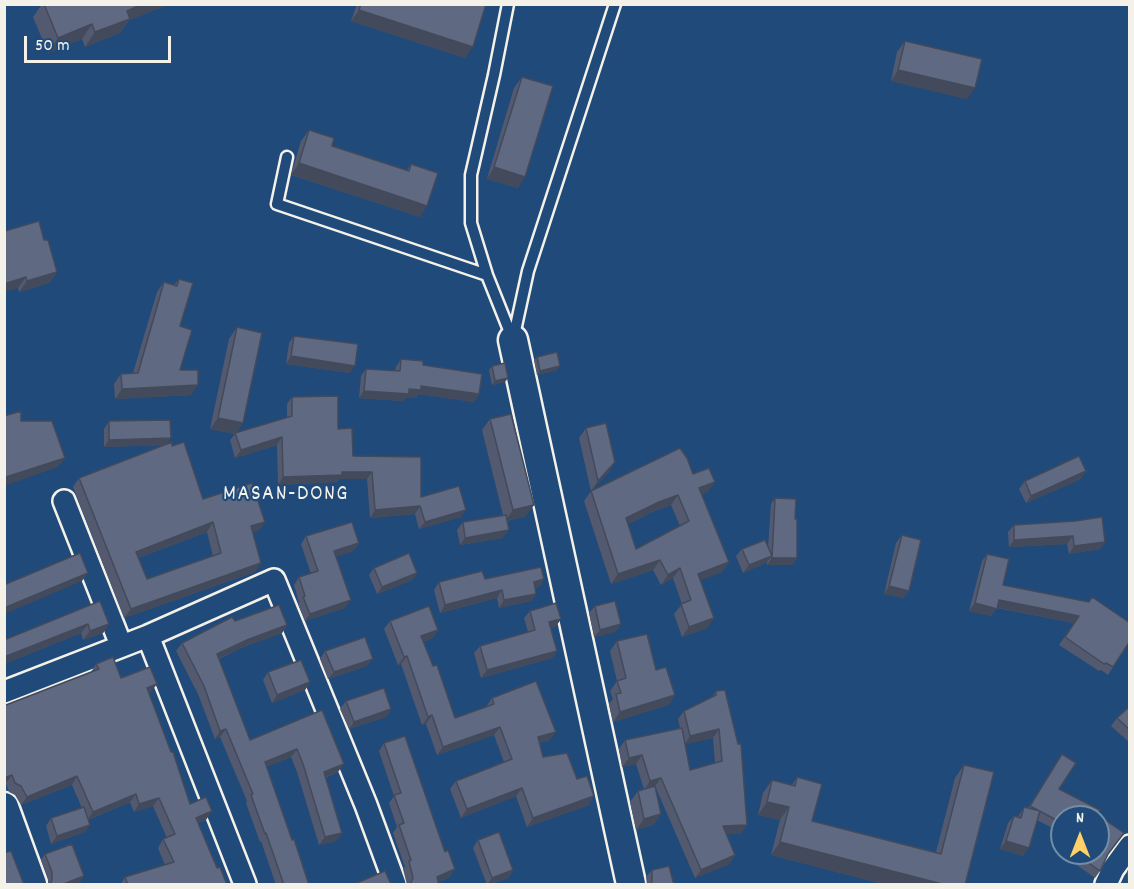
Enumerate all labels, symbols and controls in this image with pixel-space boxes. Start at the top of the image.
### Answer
scale bar [27,24,174,62]
text: 50 m [35,34,70,59]
district label: MASAN-DONG [223,483,349,509]
north arrow [1050,805,1110,865]
text: N [1076,807,1084,830]

